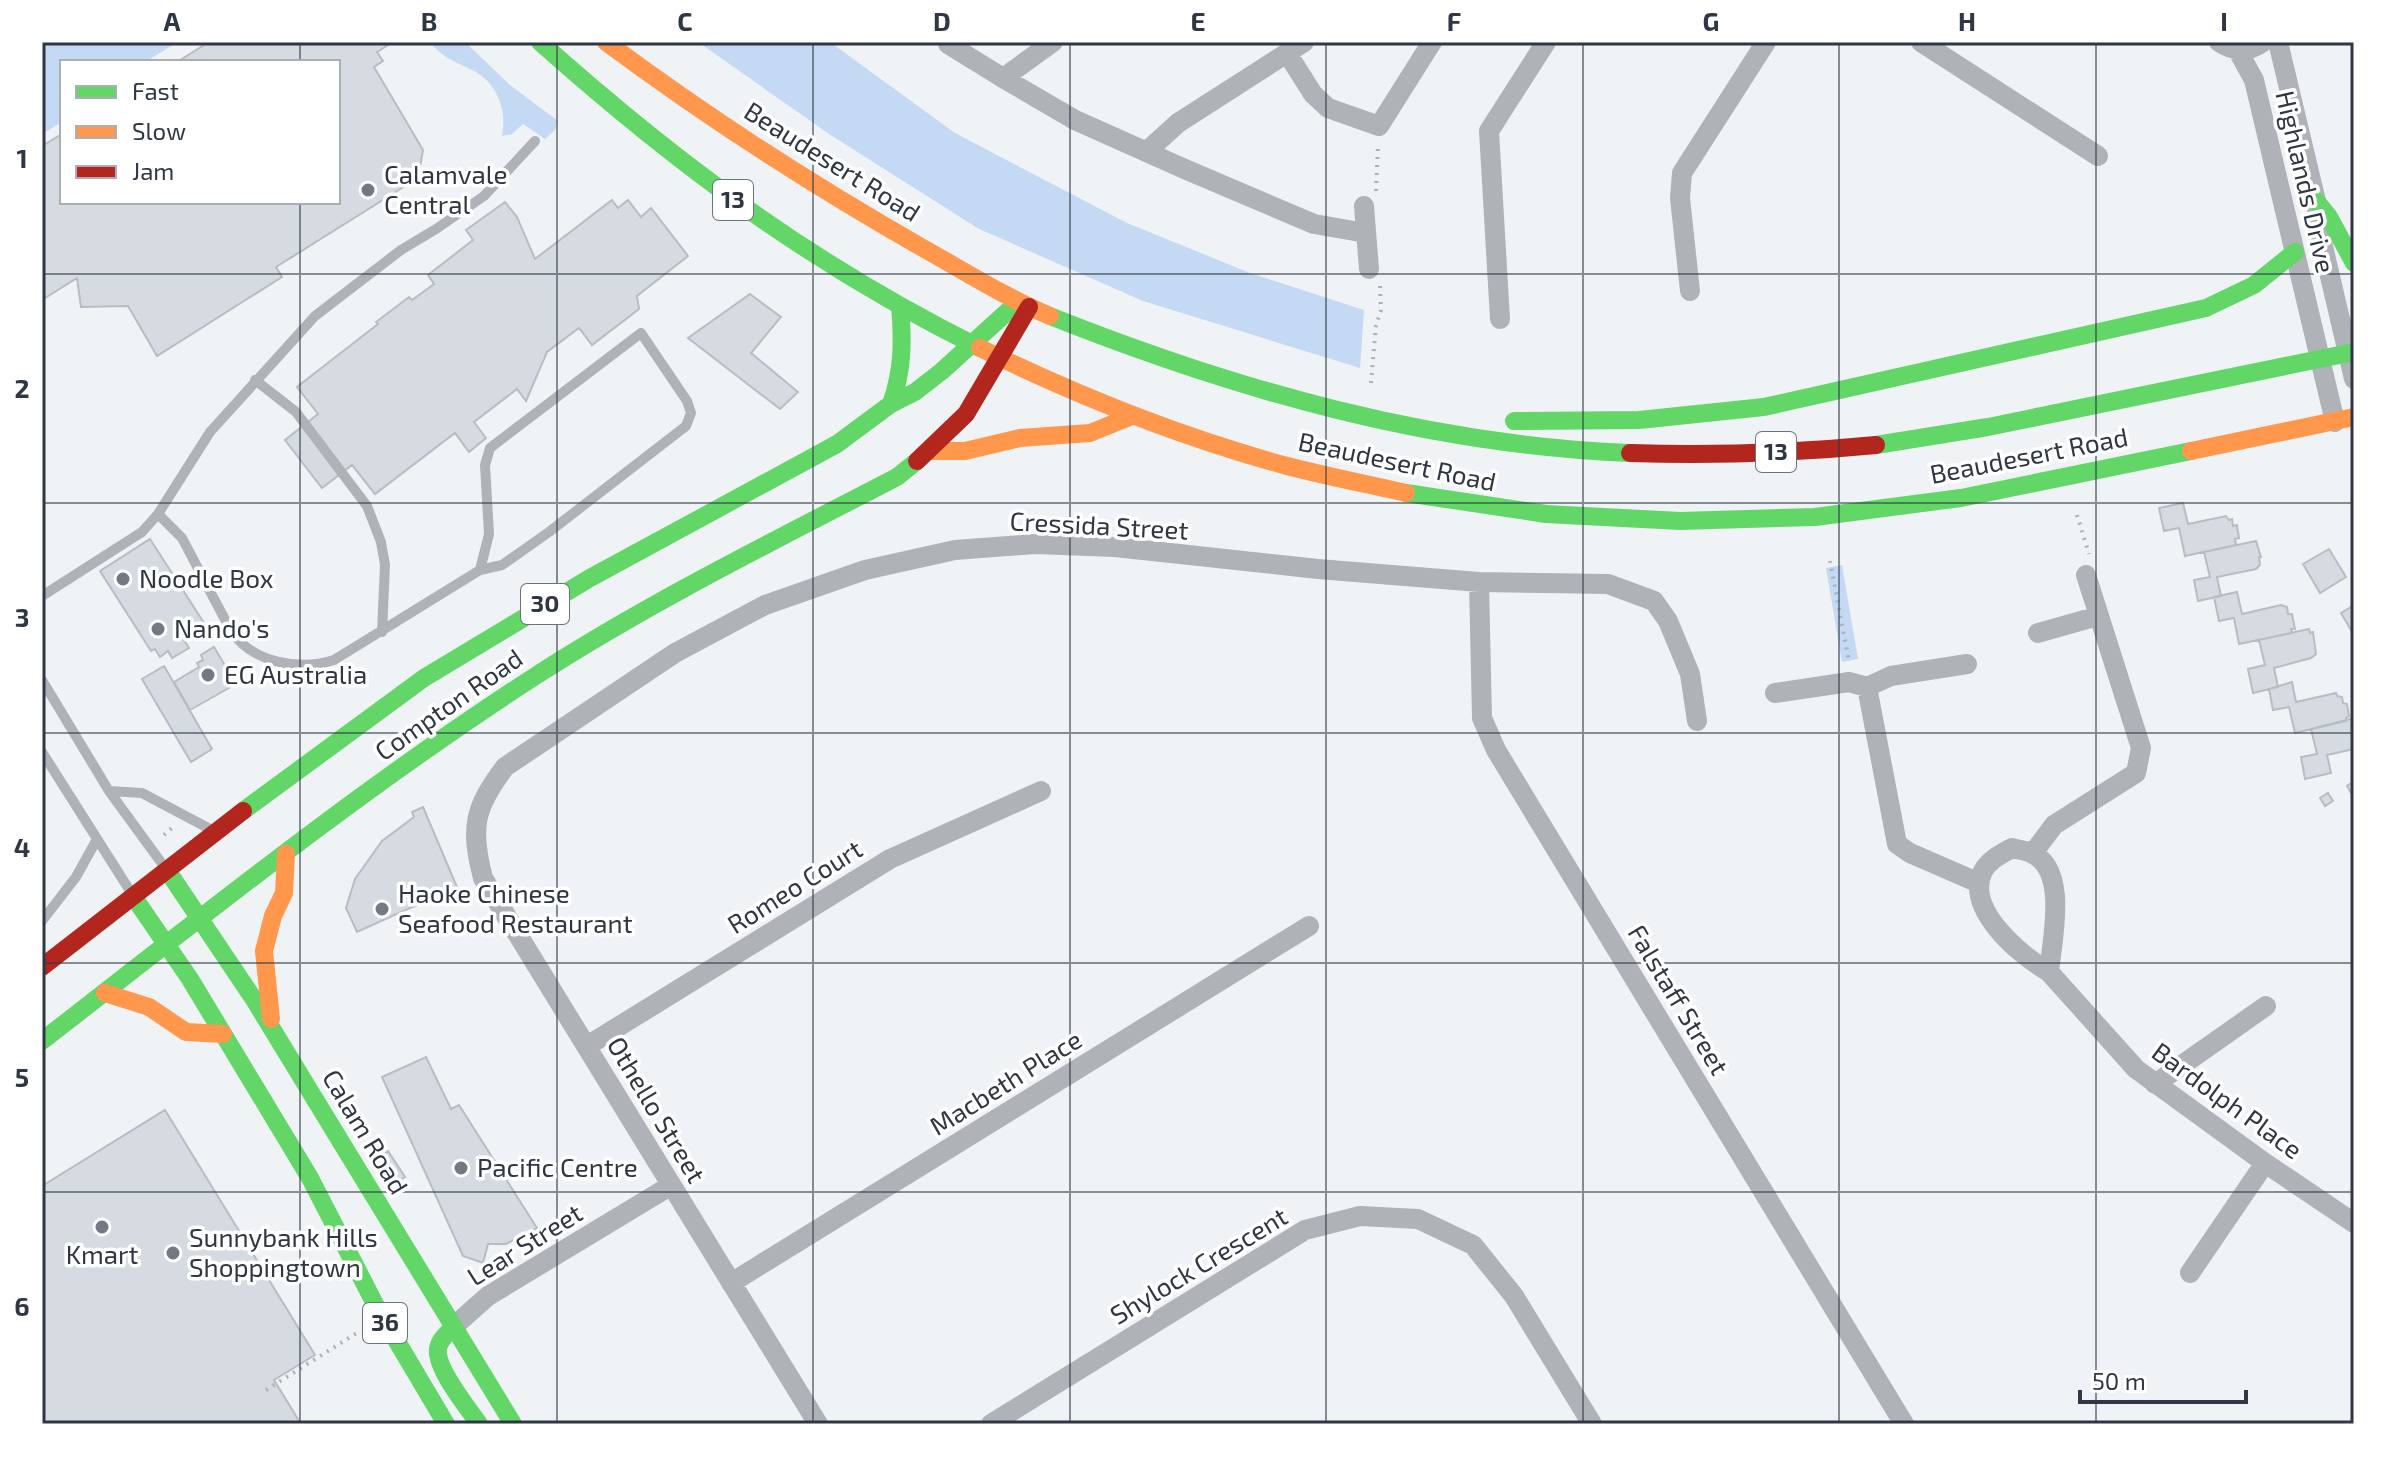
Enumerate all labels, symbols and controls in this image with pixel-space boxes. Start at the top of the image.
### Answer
text: A [164,5,181,36]
text: B [421,5,437,36]
text: C [677,5,693,36]
text: D [933,5,951,36]
text: E [1190,5,1206,36]
text: F [1447,5,1461,36]
text: G [1703,5,1719,36]
text: H [1958,5,1976,36]
text: I [2220,5,2228,36]
legend [60,60,340,204]
text: Fast [132,76,179,105]
street label: Highlands Drive [2270,87,2343,276]
street label: Beaudesert Road [739,94,926,227]
text: Slow [132,116,186,145]
text: 1 [16,142,28,173]
text: Jam [132,156,174,185]
place label: Calamvale Central [384,158,507,219]
road number: 13 [713,180,753,220]
marker: Calamvale Central [359,181,377,199]
text: 2 [14,372,30,403]
street label: Beaudesert Road [1927,420,2130,489]
street label: Beaudesert Road [1296,424,1499,497]
road number: 13 [1756,432,1796,472]
street label: Cressida Street [1009,504,1189,545]
place label: Noodle Box [139,562,274,593]
marker: Noodle Box [114,570,132,588]
road number: 30 [521,584,569,624]
text: 3 [15,601,29,632]
place label: Nando's [174,612,270,643]
marker: Nando's [149,620,167,638]
street label: Compton Road [368,641,528,766]
place label: EG Australia [224,658,367,689]
marker: EG Australia [199,666,217,684]
text: 4 [14,831,30,862]
street label: Romeo Court [721,832,867,939]
place label: Haoke Chinese Seafood Restaurant [398,877,633,938]
marker: Haoke Chinese Seafood Restaurant [373,900,391,918]
street label: Falstaff Street [1622,919,1736,1080]
street label: Macbeth Place [924,1023,1087,1141]
street label: Othello Street [602,1031,713,1188]
street label: Bardolph Place [2147,1035,2309,1165]
text: 5 [15,1061,29,1092]
street label: Calam Road [317,1063,416,1199]
place label: Pacific Centre [477,1151,638,1182]
marker: Pacific Centre [452,1159,470,1177]
street label: Lear Street [461,1196,587,1291]
street label: Shylock Crescent [1104,1200,1292,1330]
marker: Kmart [93,1218,111,1236]
place label: Sunnybank Hills Shoppingtown [189,1221,378,1282]
place label: Kmart [66,1238,138,1269]
marker: Sunnybank Hills Shoppingtown [164,1244,182,1262]
text: 6 [14,1290,30,1321]
road number: 36 [363,1303,407,1343]
scale bar [2080,1354,2246,1404]
text: 50 m [2092,1366,2146,1395]

